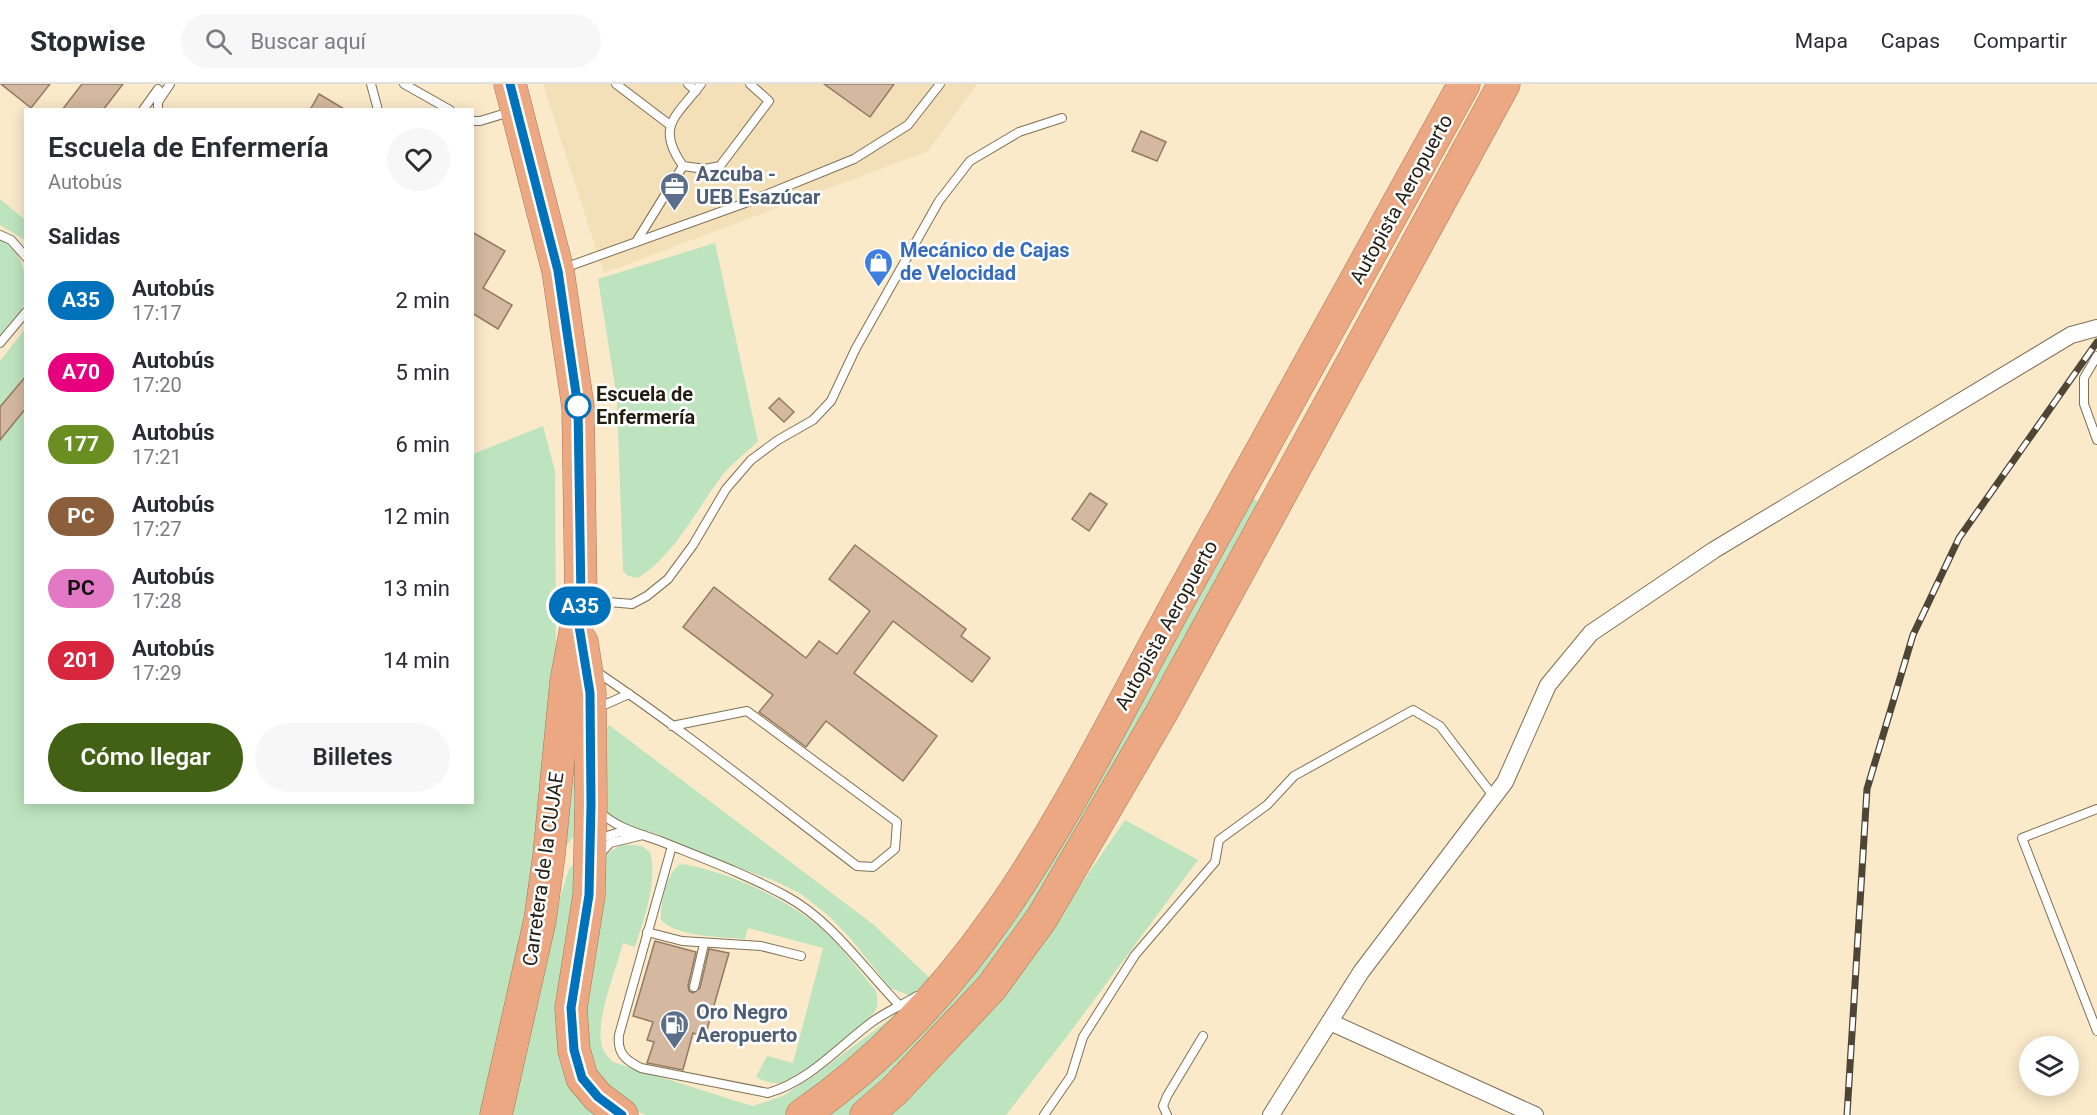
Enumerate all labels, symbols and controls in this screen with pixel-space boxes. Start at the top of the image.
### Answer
search box [181,14,601,68]
text: Stopwise [30,25,145,58]
icon: search [202,25,235,58]
text: Buscar aquí [250,29,366,54]
text: Mapa [1795,29,1848,53]
text: Capas [1881,29,1940,53]
text: Compartir [1973,29,2067,53]
street label: Autopista Aeropuerto [1344,110,1458,288]
button: heart [387,128,450,191]
text: Escuela de Enfermería [48,131,329,164]
place label: Azcuba - UEB Esazúcar [696,162,821,209]
text: Autobús [48,170,122,194]
office icon: Azcuba - UEB Esazúcar [659,170,691,212]
text: Salidas [48,224,120,249]
place label: Mecánico de Cajas de Velocidad [900,238,1070,285]
shop icon: Mecánico de Cajas de Velocidad [863,246,895,288]
text: Autobús [132,276,215,301]
text: A35 [62,288,100,312]
text: 2 min [395,288,450,313]
text: 17:17 [132,301,182,325]
text: Autobús [132,348,215,373]
text: A70 [62,360,100,384]
text: 5 min [395,360,450,385]
text: 17:20 [132,373,182,397]
place label: Escuela de Enfermería [596,382,695,429]
marker: Escuela de Enfermería [565,393,591,419]
text: Autobús [132,420,215,445]
text: 177 [63,432,99,456]
text: 6 min [395,432,450,457]
text: 17:21 [132,445,182,469]
text: Autobús [132,492,215,517]
text: PC [67,504,95,528]
text: 12 min [383,504,450,529]
text: 17:27 [132,517,182,541]
street label: Autopista Aeropuerto [1109,536,1223,714]
text: Autobús [132,564,215,589]
text: PC [67,576,95,600]
text: 13 min [383,576,450,601]
line badge: A35 [546,586,614,626]
text: 17:28 [132,589,182,613]
text: A35 [561,594,599,618]
text: Autobús [132,636,215,661]
text: 201 [63,648,99,672]
text: 14 min [383,648,450,673]
text: 17:29 [132,661,182,685]
button: Cómo llegar [48,723,243,792]
button: Billetes [255,723,450,792]
street label: Carretera de la CUJAE [517,770,569,968]
place label: Oro Negro Aeropuerto [696,1000,797,1047]
fuel station icon: Oro Negro Aeropuerto [659,1008,691,1050]
map controls [2019,1036,2079,1096]
button: layers [2019,1036,2079,1096]

